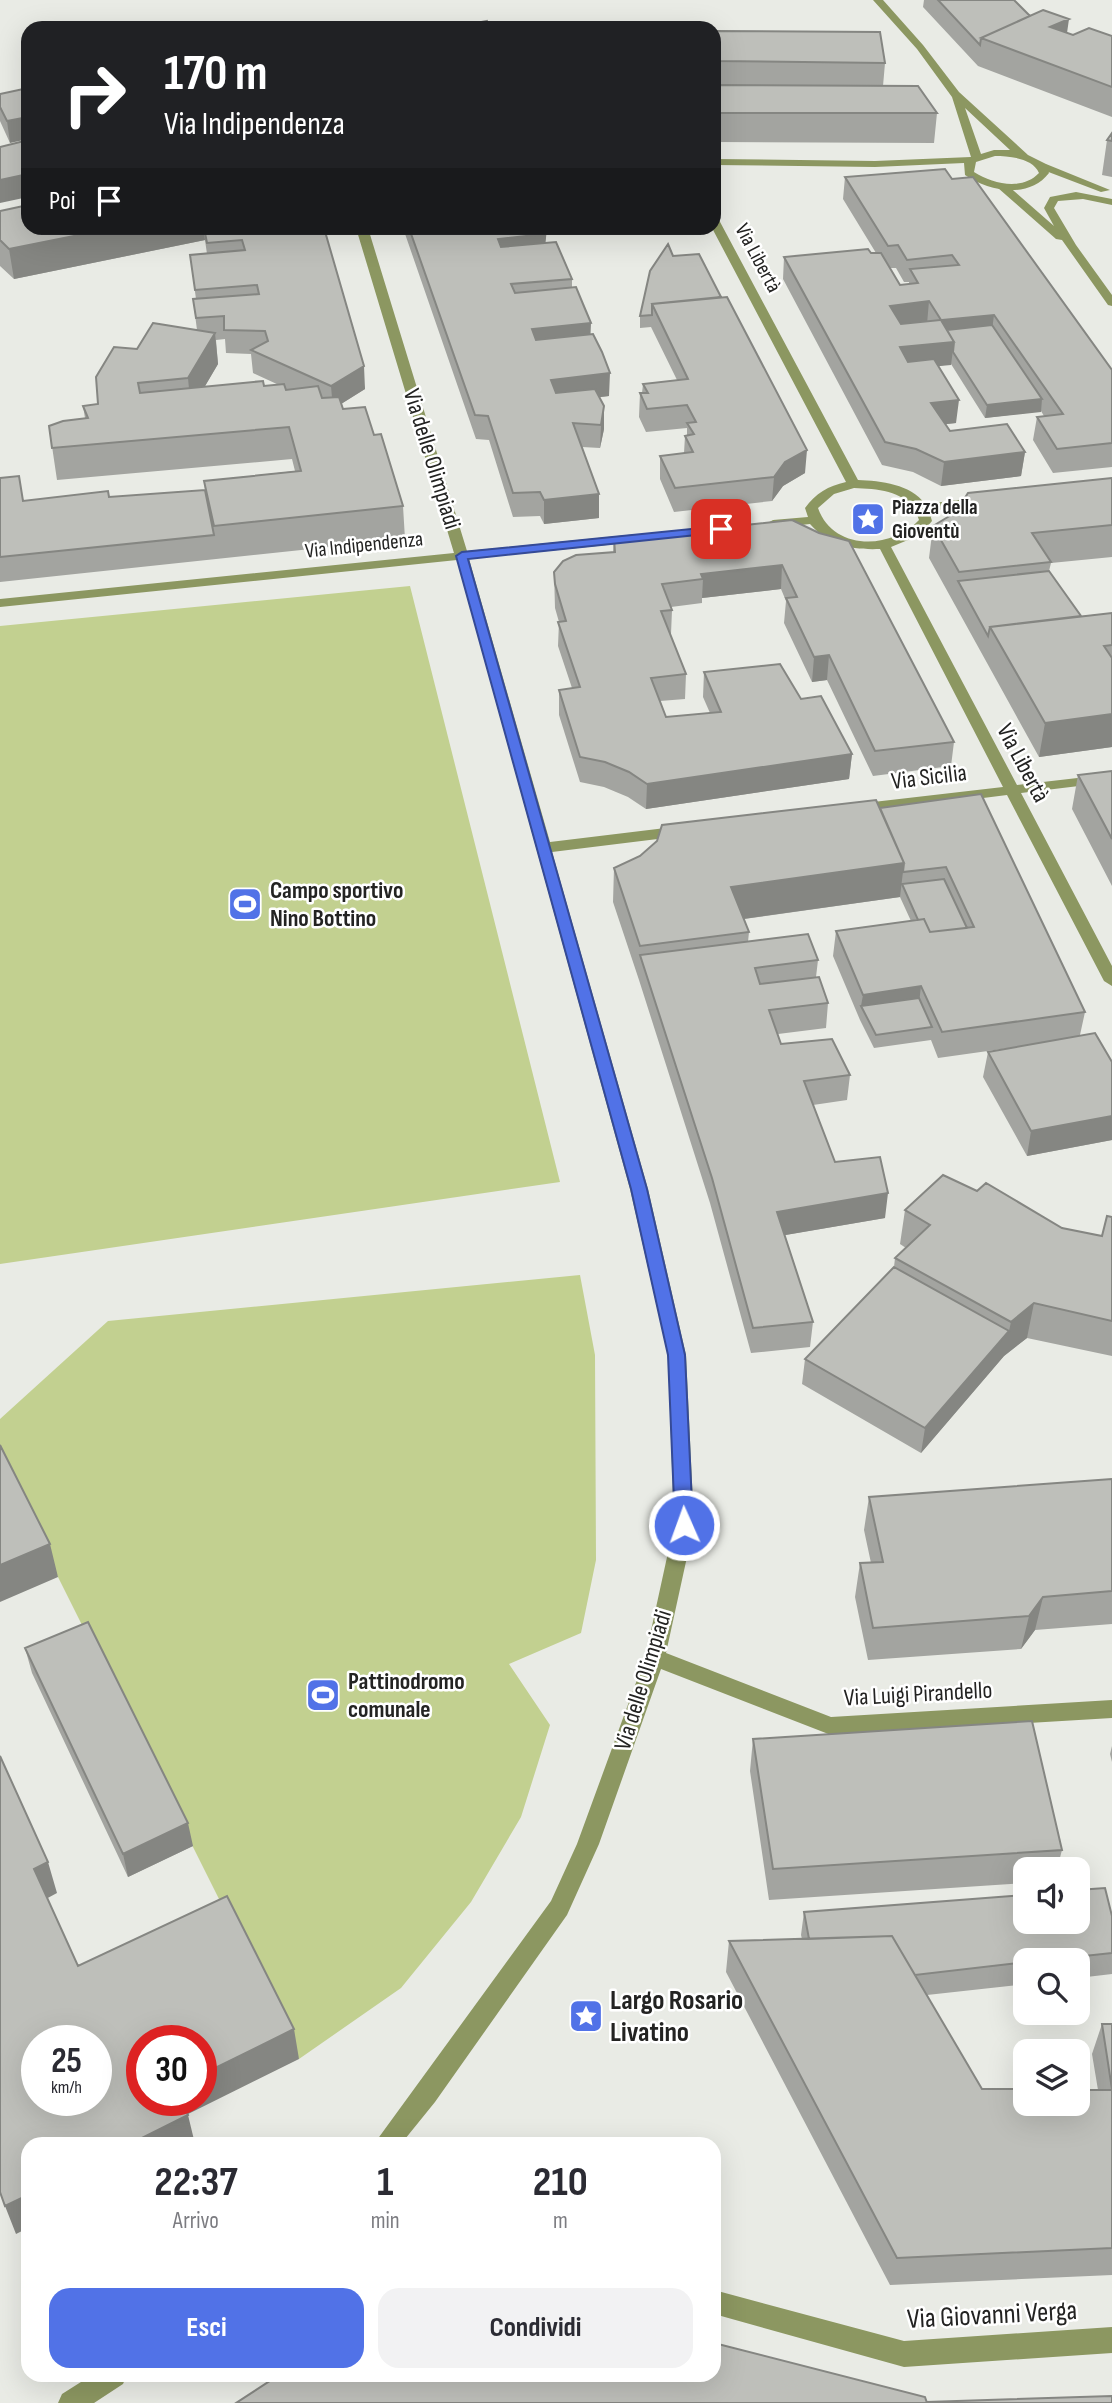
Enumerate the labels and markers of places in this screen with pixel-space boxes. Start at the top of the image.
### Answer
place label: Piazza della Gioventù [892,495,978,544]
pin [691,499,751,559]
place icon: Piazza della Gioventù [849,500,887,538]
place label: Campo sportivo Nino Bottino [270,876,403,933]
sports icon: Campo sportivo Nino Bottino [226,885,264,923]
place label: Pattinodromo comunale [348,1667,465,1724]
sports icon: Pattinodromo comunale [304,1676,342,1714]
place label: Largo Rosario Livatino [610,1984,743,2049]
place icon: Largo Rosario Livatino [567,1997,605,2035]

